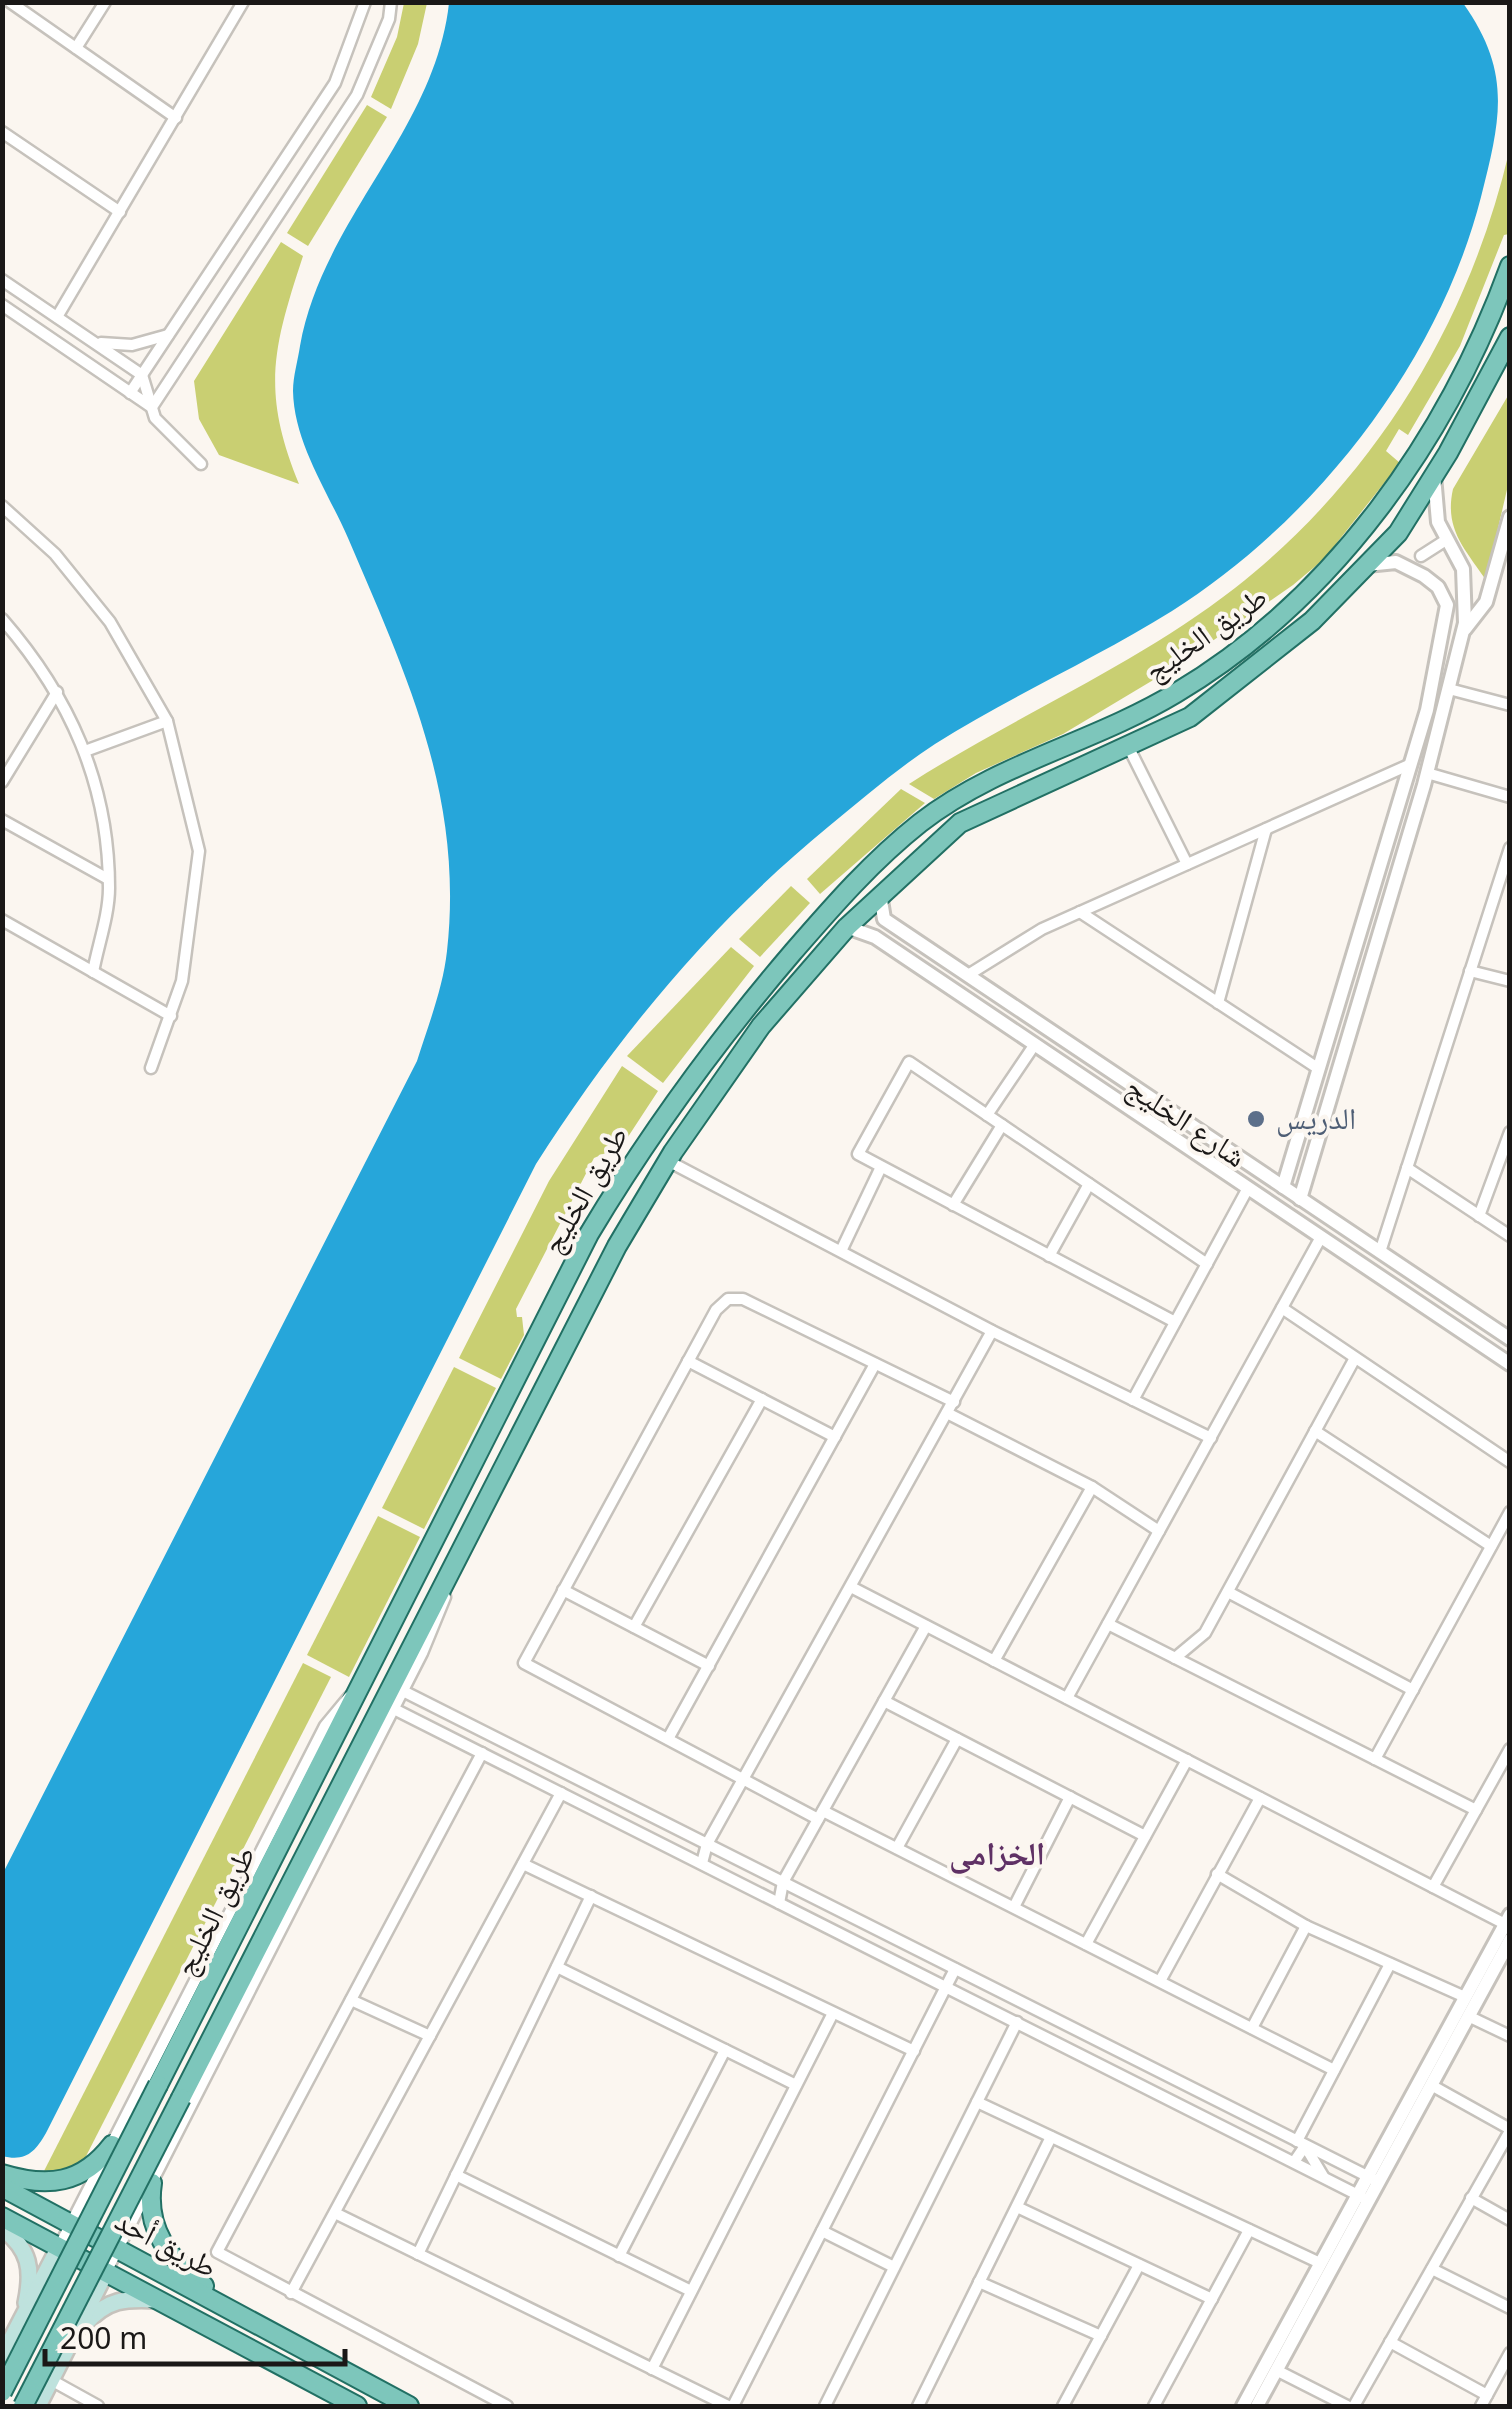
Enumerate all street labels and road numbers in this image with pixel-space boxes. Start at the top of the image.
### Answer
street label: طريق الخليج [1136,576,1275,690]
street label: شارع الخليج [1119,1066,1255,1176]
street label: طريق الخليج [531,1118,637,1261]
street label: طريق الخليج [163,1838,264,1982]
street label: طريق أحد [109,2199,225,2287]

